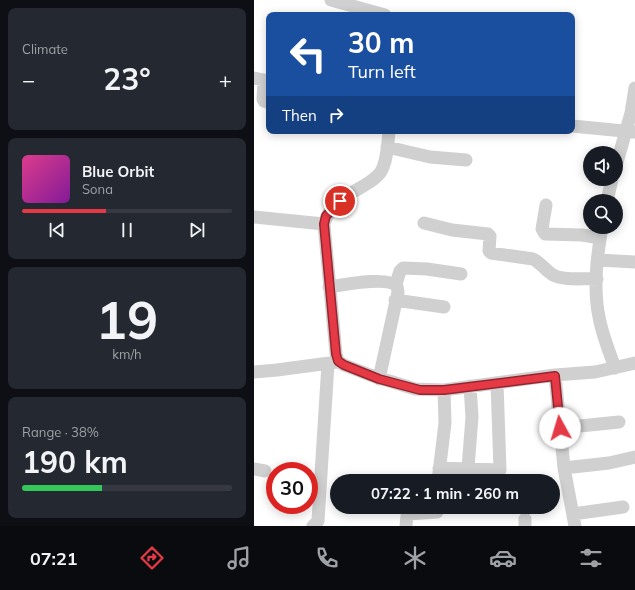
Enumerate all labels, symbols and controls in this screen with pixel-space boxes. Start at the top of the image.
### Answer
text: 30 m [348,25,414,60]
icon: left [282,28,334,80]
text: Climate [22,41,68,57]
text: 23° [103,60,151,98]
text: Turn left [348,60,416,83]
text: − [22,66,35,94]
text: + [219,66,232,94]
icon: right [325,104,347,126]
text: Then [282,106,317,125]
map controls [583,146,623,234]
button: sound [583,146,623,186]
text: Blue Orbit [82,162,154,181]
text: Sona [82,181,113,197]
pin [323,184,357,218]
icon: arrive [329,190,351,212]
button: search [583,194,623,234]
icon: previous [46,219,68,241]
icon: pause [116,219,138,241]
icon: next [186,219,208,241]
text: 19 [96,287,158,352]
text: km/h [112,346,142,362]
position arrow [539,407,581,449]
text: Range · 38% [22,424,99,440]
text: 190 km [22,443,128,481]
speed limit sign: 30 [266,462,318,514]
text: 07:22 · 1 min · 260 m [371,484,519,503]
icon: directions [138,544,166,572]
icon: music [225,544,253,572]
icon: phone [313,544,341,572]
icon: climate [401,544,429,572]
icon: car [489,544,517,572]
icon: filters [577,544,605,572]
text: 07:21 [30,547,78,570]

